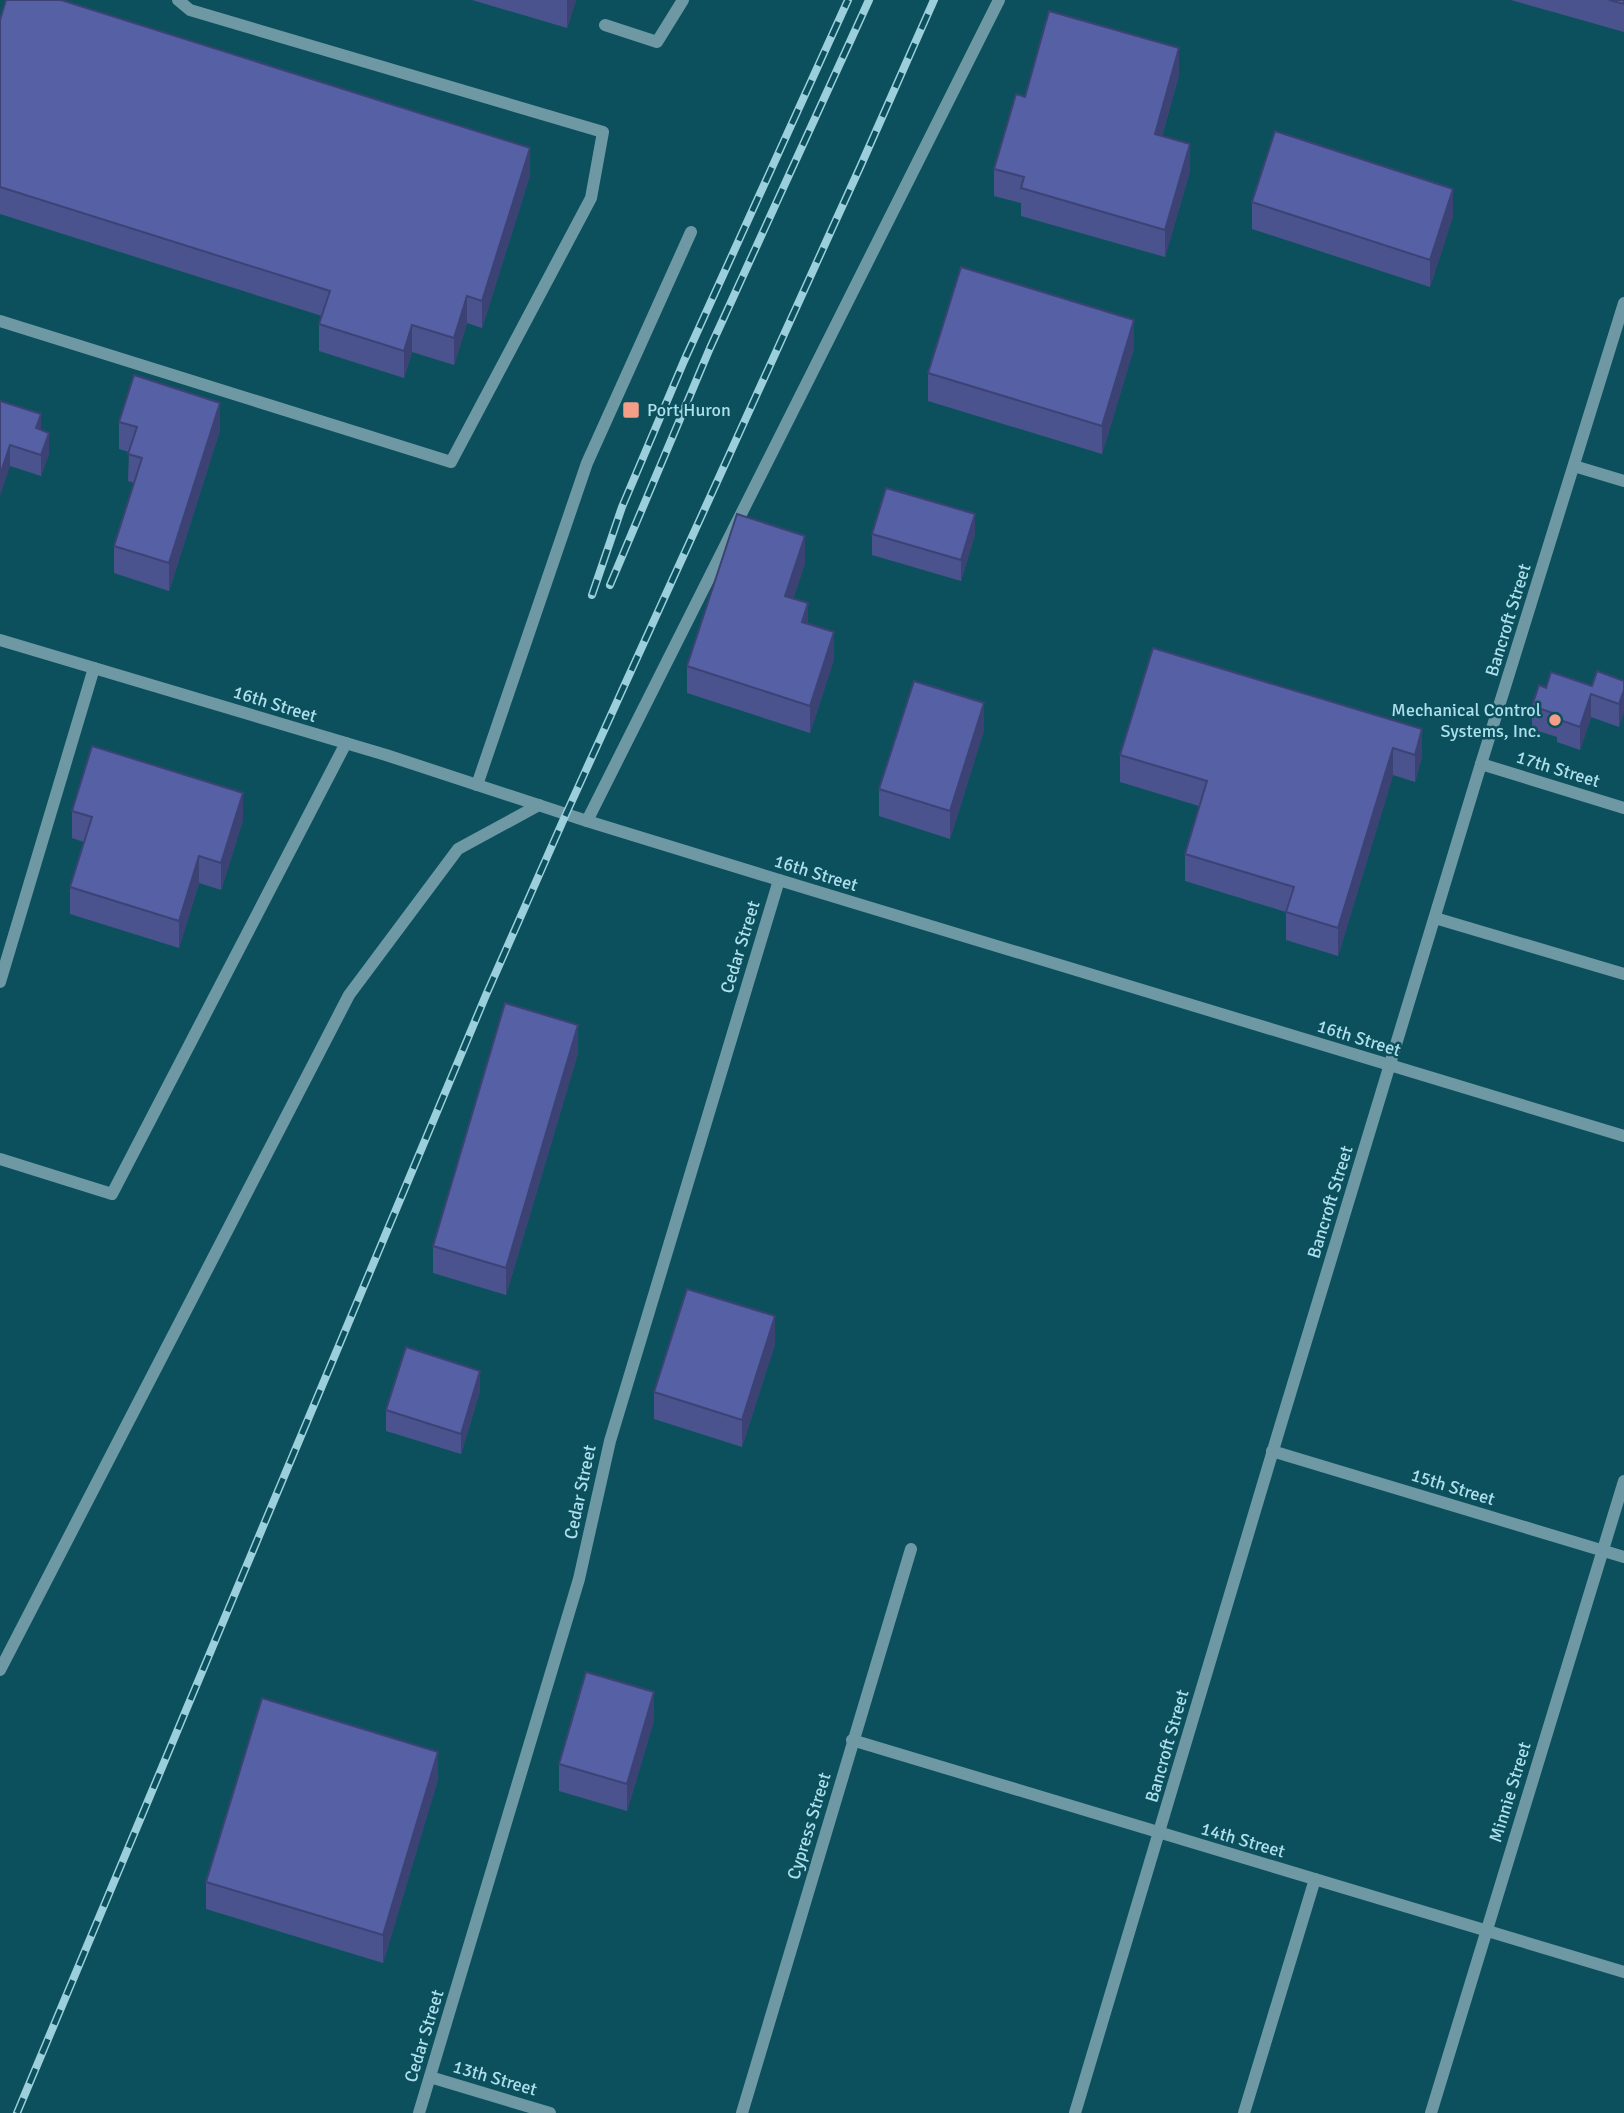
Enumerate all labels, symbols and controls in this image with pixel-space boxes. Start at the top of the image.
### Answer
place label: Port Huron [647,399,731,421]
marker: Port Huron [621,400,641,420]
street label: Bancroft Street [1480,561,1536,679]
street label: 16th Street [230,681,320,727]
place label: Mechanical Control Systems, Inc. [1391,699,1541,742]
marker: Mechanical Control Systems, Inc. [1547,712,1563,728]
street label: 17th Street [1513,746,1603,792]
street label: 16th Street [771,850,861,896]
street label: Cedar Street [715,898,765,996]
street label: 16th Street [1314,1015,1404,1061]
street label: Bancroft Street [1302,1143,1358,1261]
street label: Cedar Street [559,1443,601,1541]
street label: 15th Street [1408,1464,1498,1510]
street label: Bancroft Street [1140,1687,1194,1805]
street label: Minnie Street [1484,1739,1536,1845]
street label: Cypress Street [782,1770,836,1882]
street label: 14th Street [1198,1818,1288,1862]
street label: Cedar Street [399,1987,449,2085]
street label: 13th Street [450,2056,540,2100]

